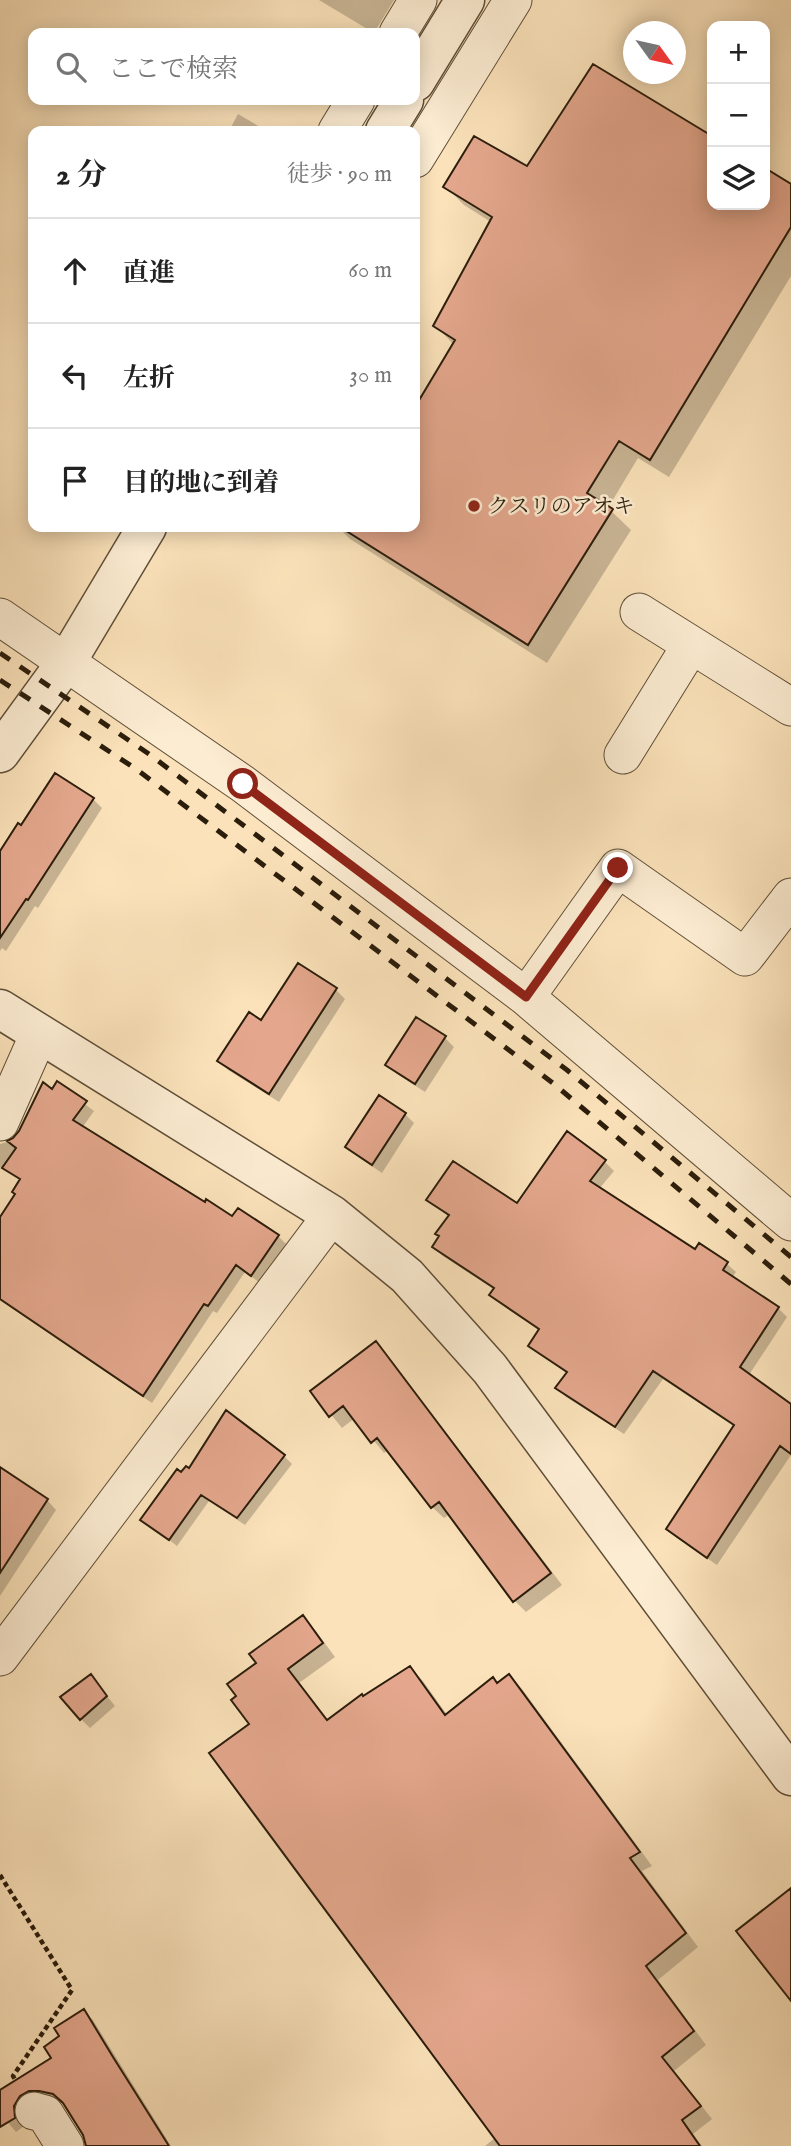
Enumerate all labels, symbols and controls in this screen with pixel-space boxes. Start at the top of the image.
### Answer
north arrow [623,21,686,84]
map controls [707,21,770,210]
button: + [707,21,770,84]
search box [28,28,420,105]
icon: search [52,48,90,86]
text: ここで検索 [108,53,238,86]
button: − [707,84,770,147]
button: layers [707,147,770,210]
text: 2 分 [56,157,107,195]
text: 徒歩 · 90 m [287,160,392,189]
icon: ahead [56,252,94,290]
text: 60 m [348,256,392,285]
text: 直進 [123,257,175,290]
icon: left [56,357,94,395]
text: 30 m [349,361,392,390]
text: 左折 [123,362,175,395]
icon: arrive [56,462,94,500]
text: 目的地に到着 [123,467,279,500]
place label: クスリのアオキ [488,494,635,521]
marker: クスリのアオキ [466,498,482,514]
route start [227,768,258,799]
route end [602,852,633,883]

